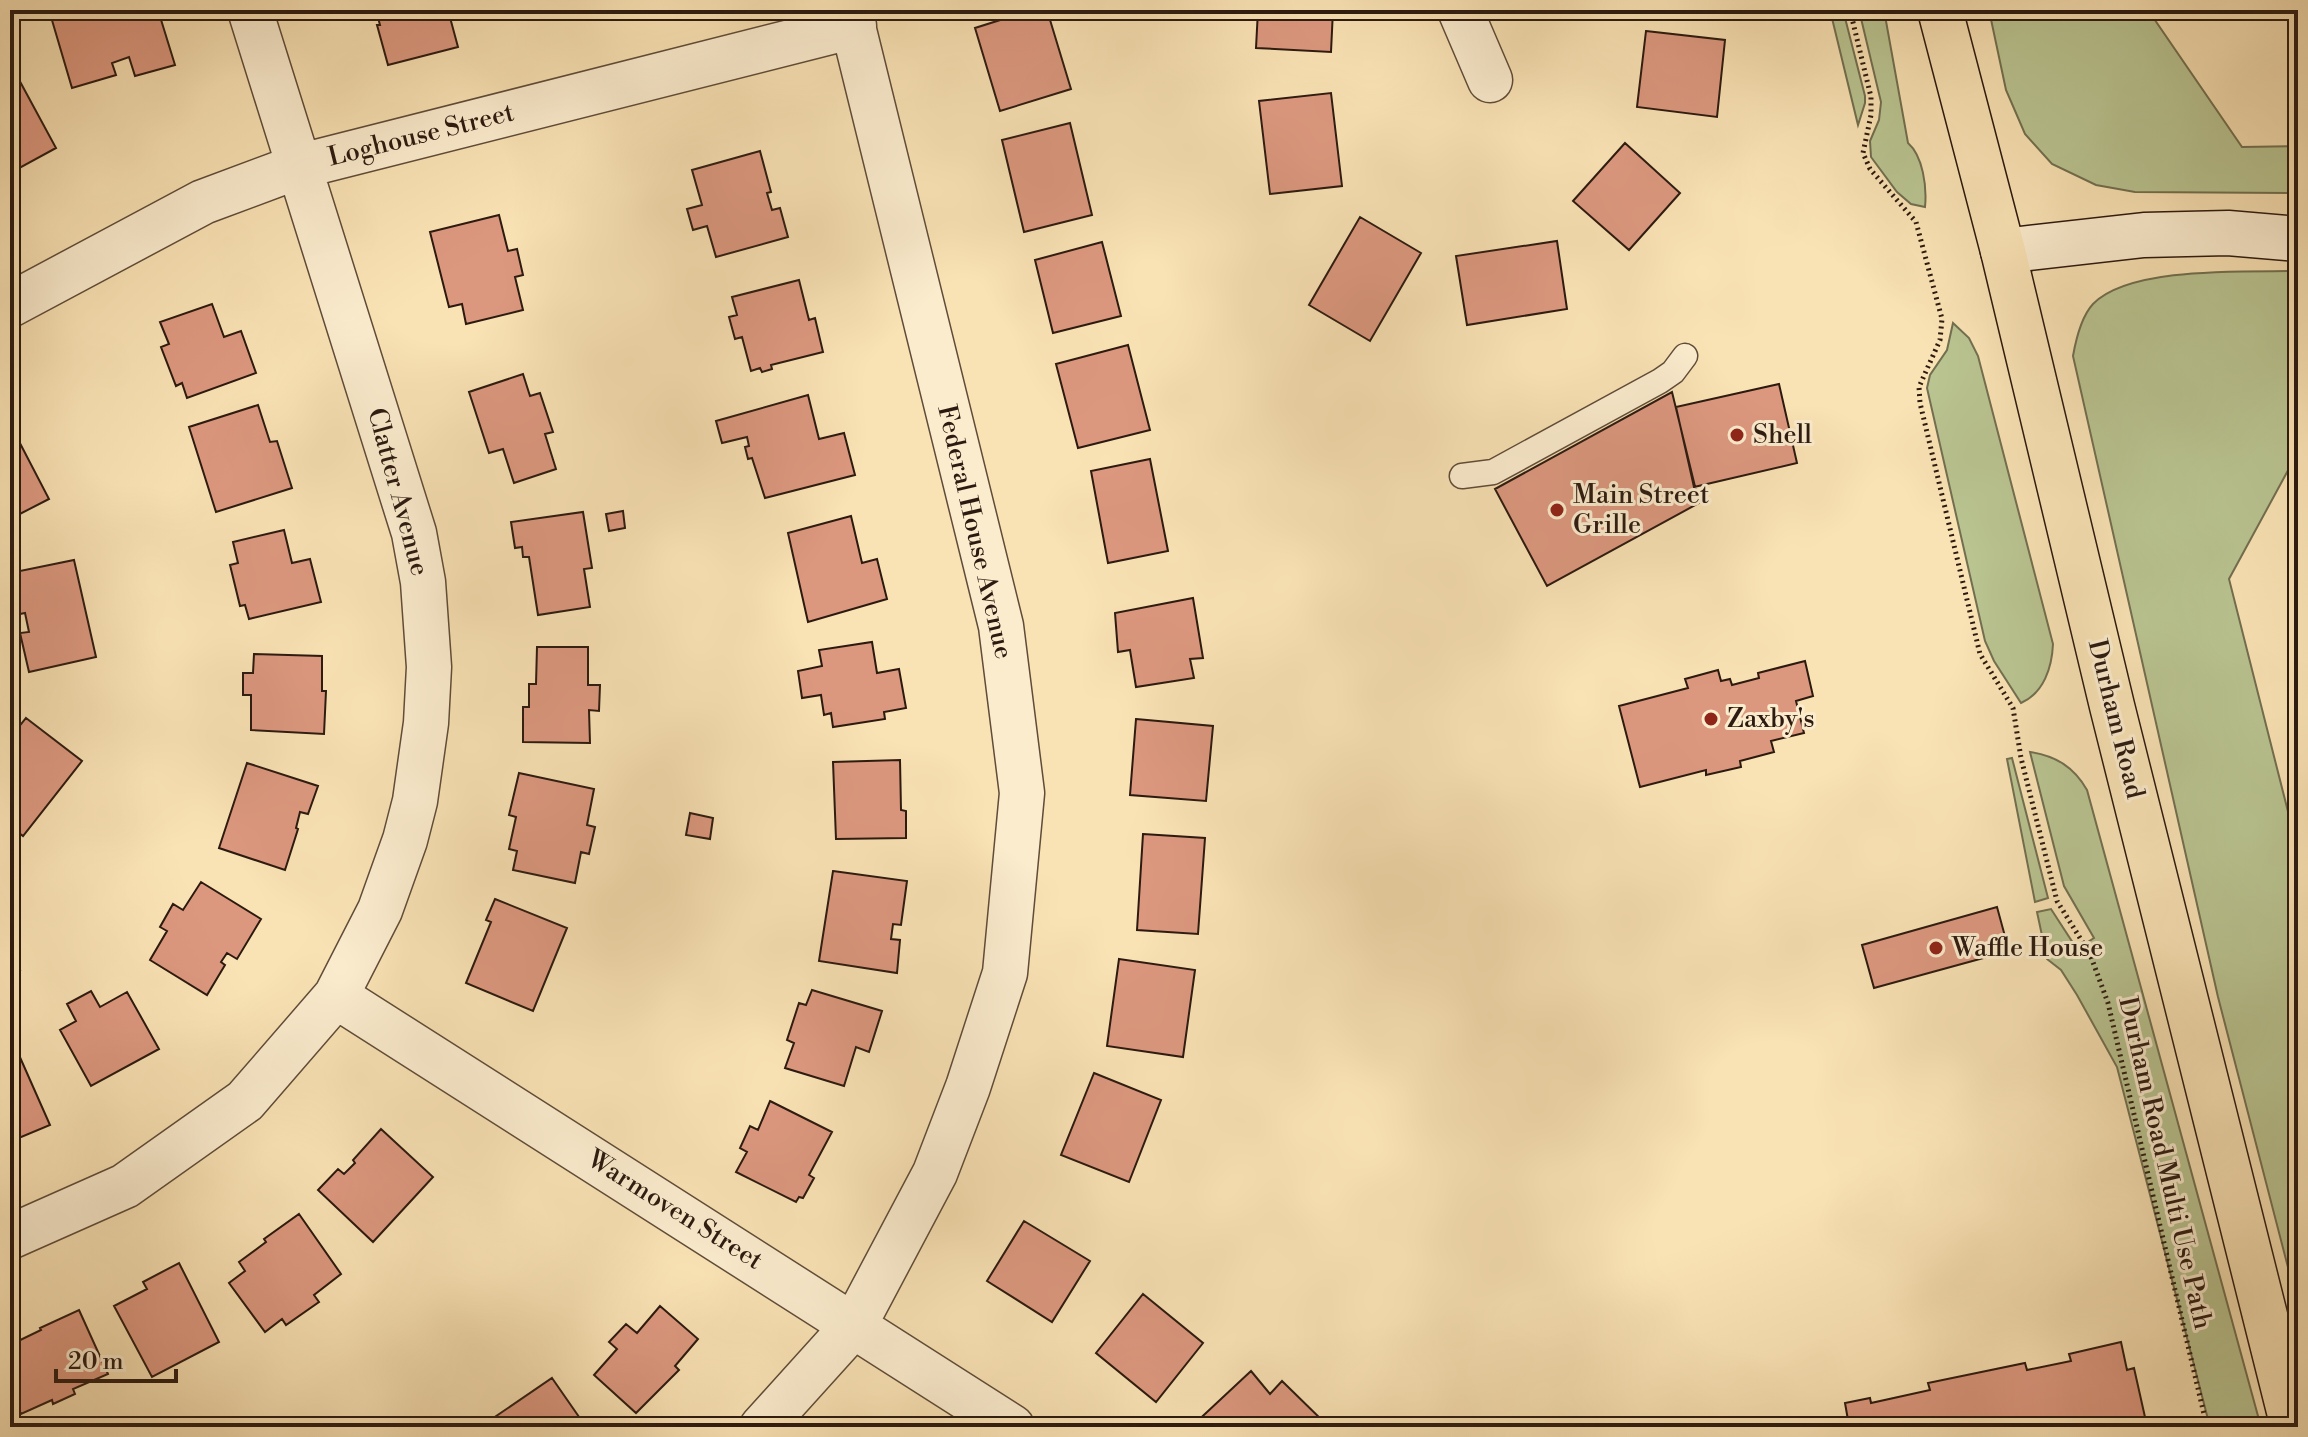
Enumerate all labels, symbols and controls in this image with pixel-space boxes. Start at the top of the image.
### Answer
street label: Loghouse Street [325,96,517,174]
street label: Federal House Avenue [930,402,1020,662]
street label: Clatter Avenue [360,405,436,579]
place label: Shell [1753,419,1812,451]
marker: Shell [1728,426,1746,444]
place label: Main Street Grille [1573,479,1709,541]
marker: Main Street Grille [1548,501,1566,519]
street label: Durham Road [2081,636,2151,802]
place label: Zaxby's [1727,703,1815,735]
marker: Zaxby's [1702,710,1720,728]
place label: Waffle House [1951,932,2103,964]
marker: Waffle House [1927,939,1945,957]
street label: Durham Road Multi Use Path [2111,994,2219,1332]
street label: Warmoven Street [581,1143,769,1277]
scale bar [56,1333,176,1383]
text: 20 m [68,1347,124,1377]

